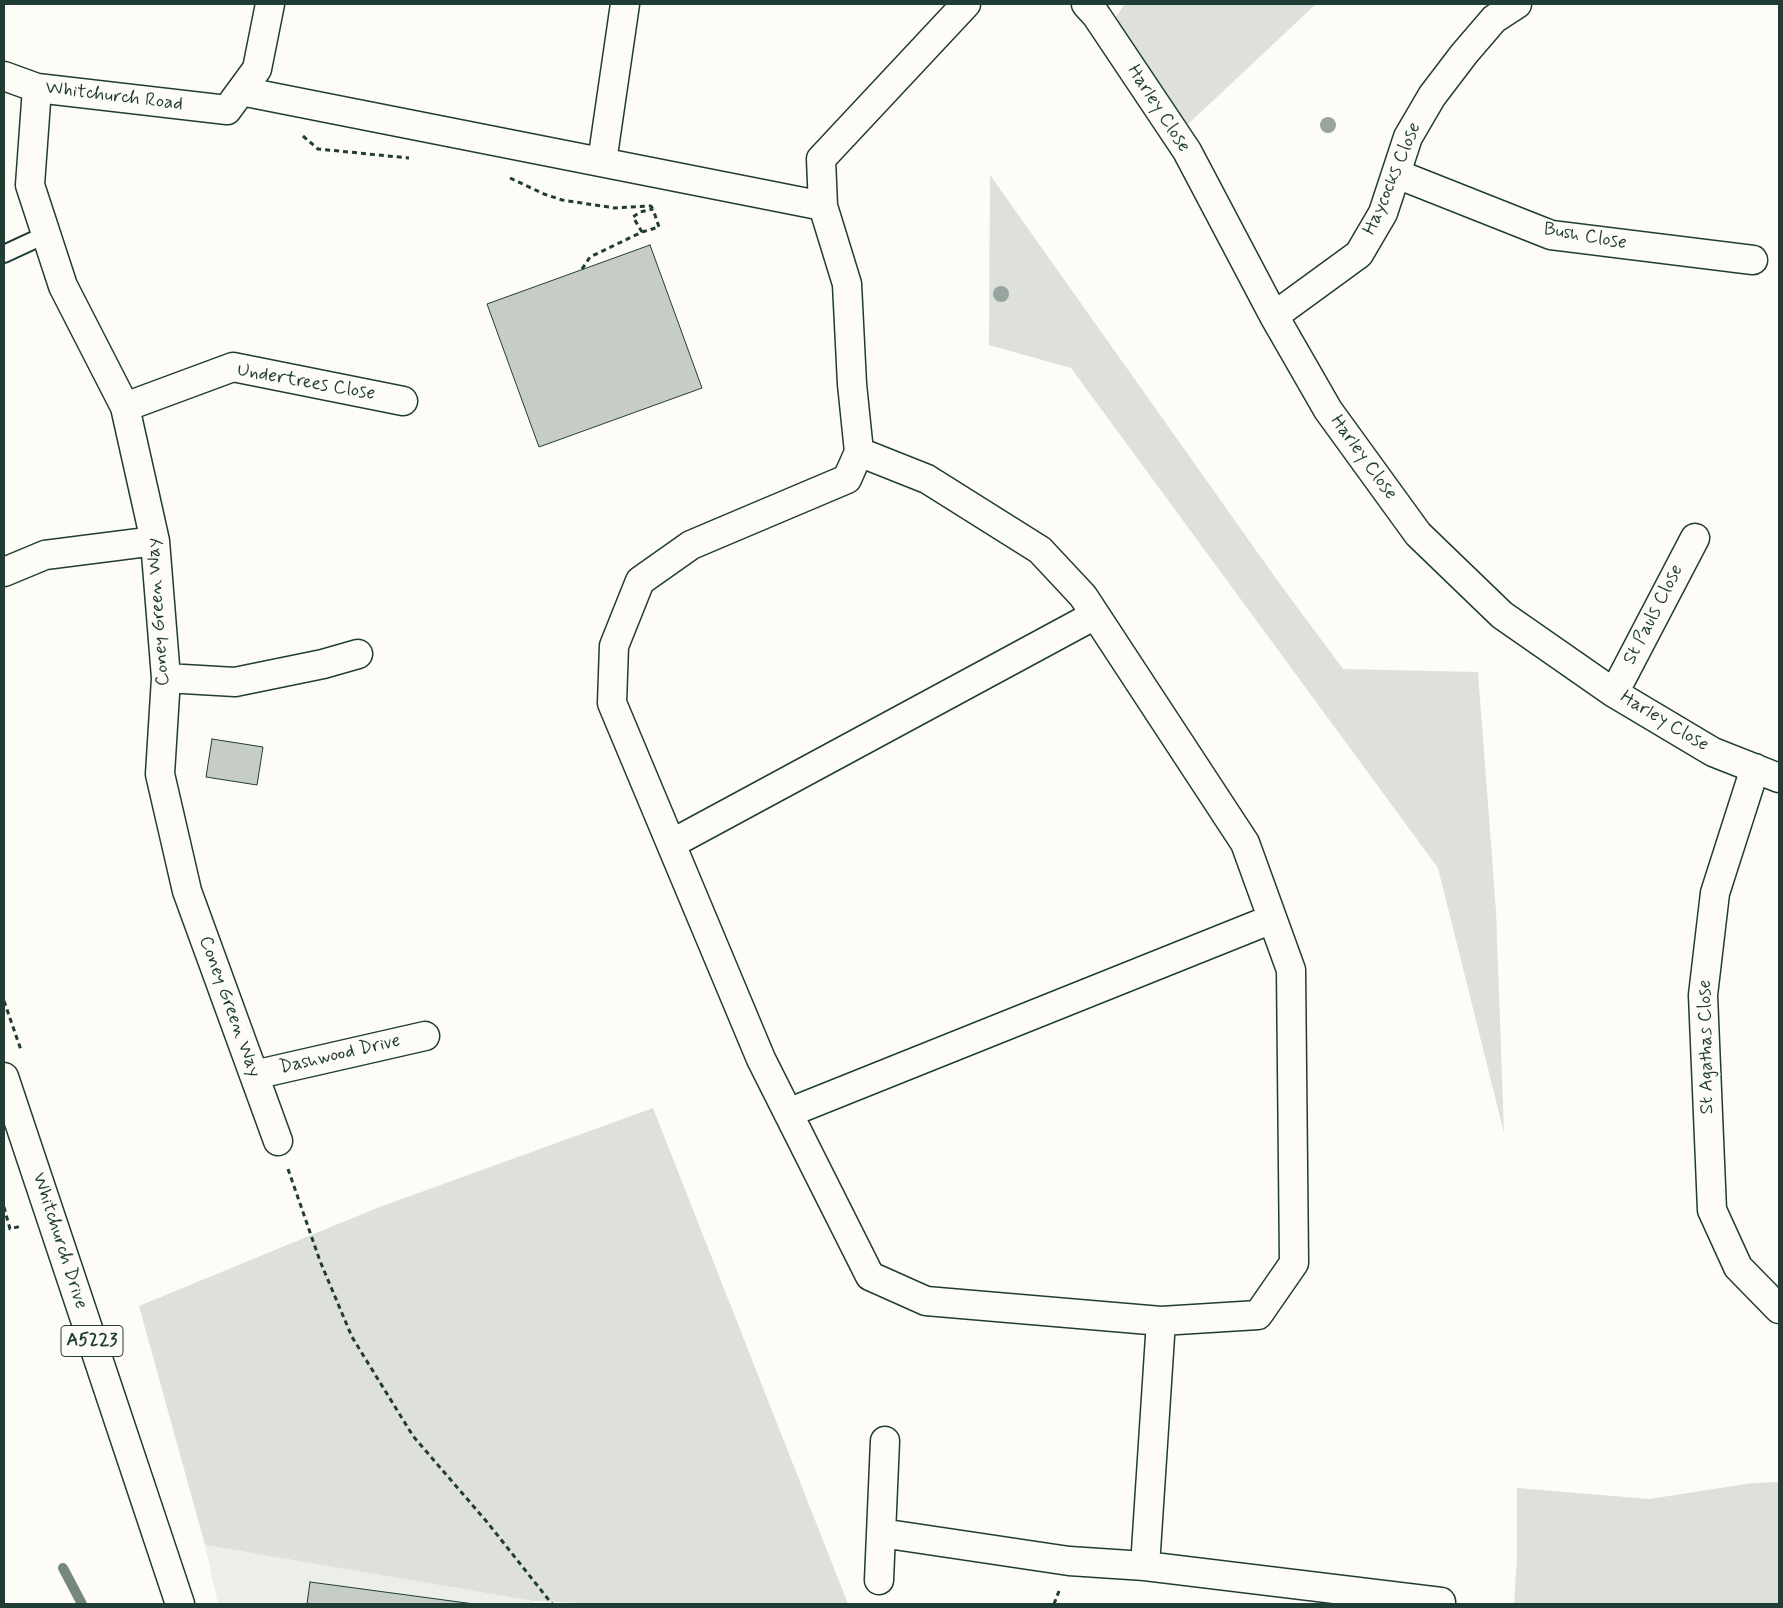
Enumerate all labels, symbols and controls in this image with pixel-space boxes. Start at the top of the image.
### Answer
street label: Harley Close [1121,61,1195,157]
street label: Whitchurch Road [44,77,184,117]
street label: Haycocks Close [1359,119,1427,239]
street label: Bush Close [1542,218,1628,256]
street label: Undertrees Close [235,360,377,406]
street label: Harley Close [1325,411,1401,505]
street label: Coney Green Way [142,537,176,687]
street label: St Pauls Close [1619,561,1689,669]
street label: Harley Close [1616,687,1712,757]
street label: Coney Green Way [193,933,265,1081]
street label: St Agathas Close [1694,980,1720,1114]
street label: Dashwood Drive [277,1030,403,1080]
street label: Whitchurch Drive [26,1170,92,1312]
road number: A5223 [61,1325,123,1356]

